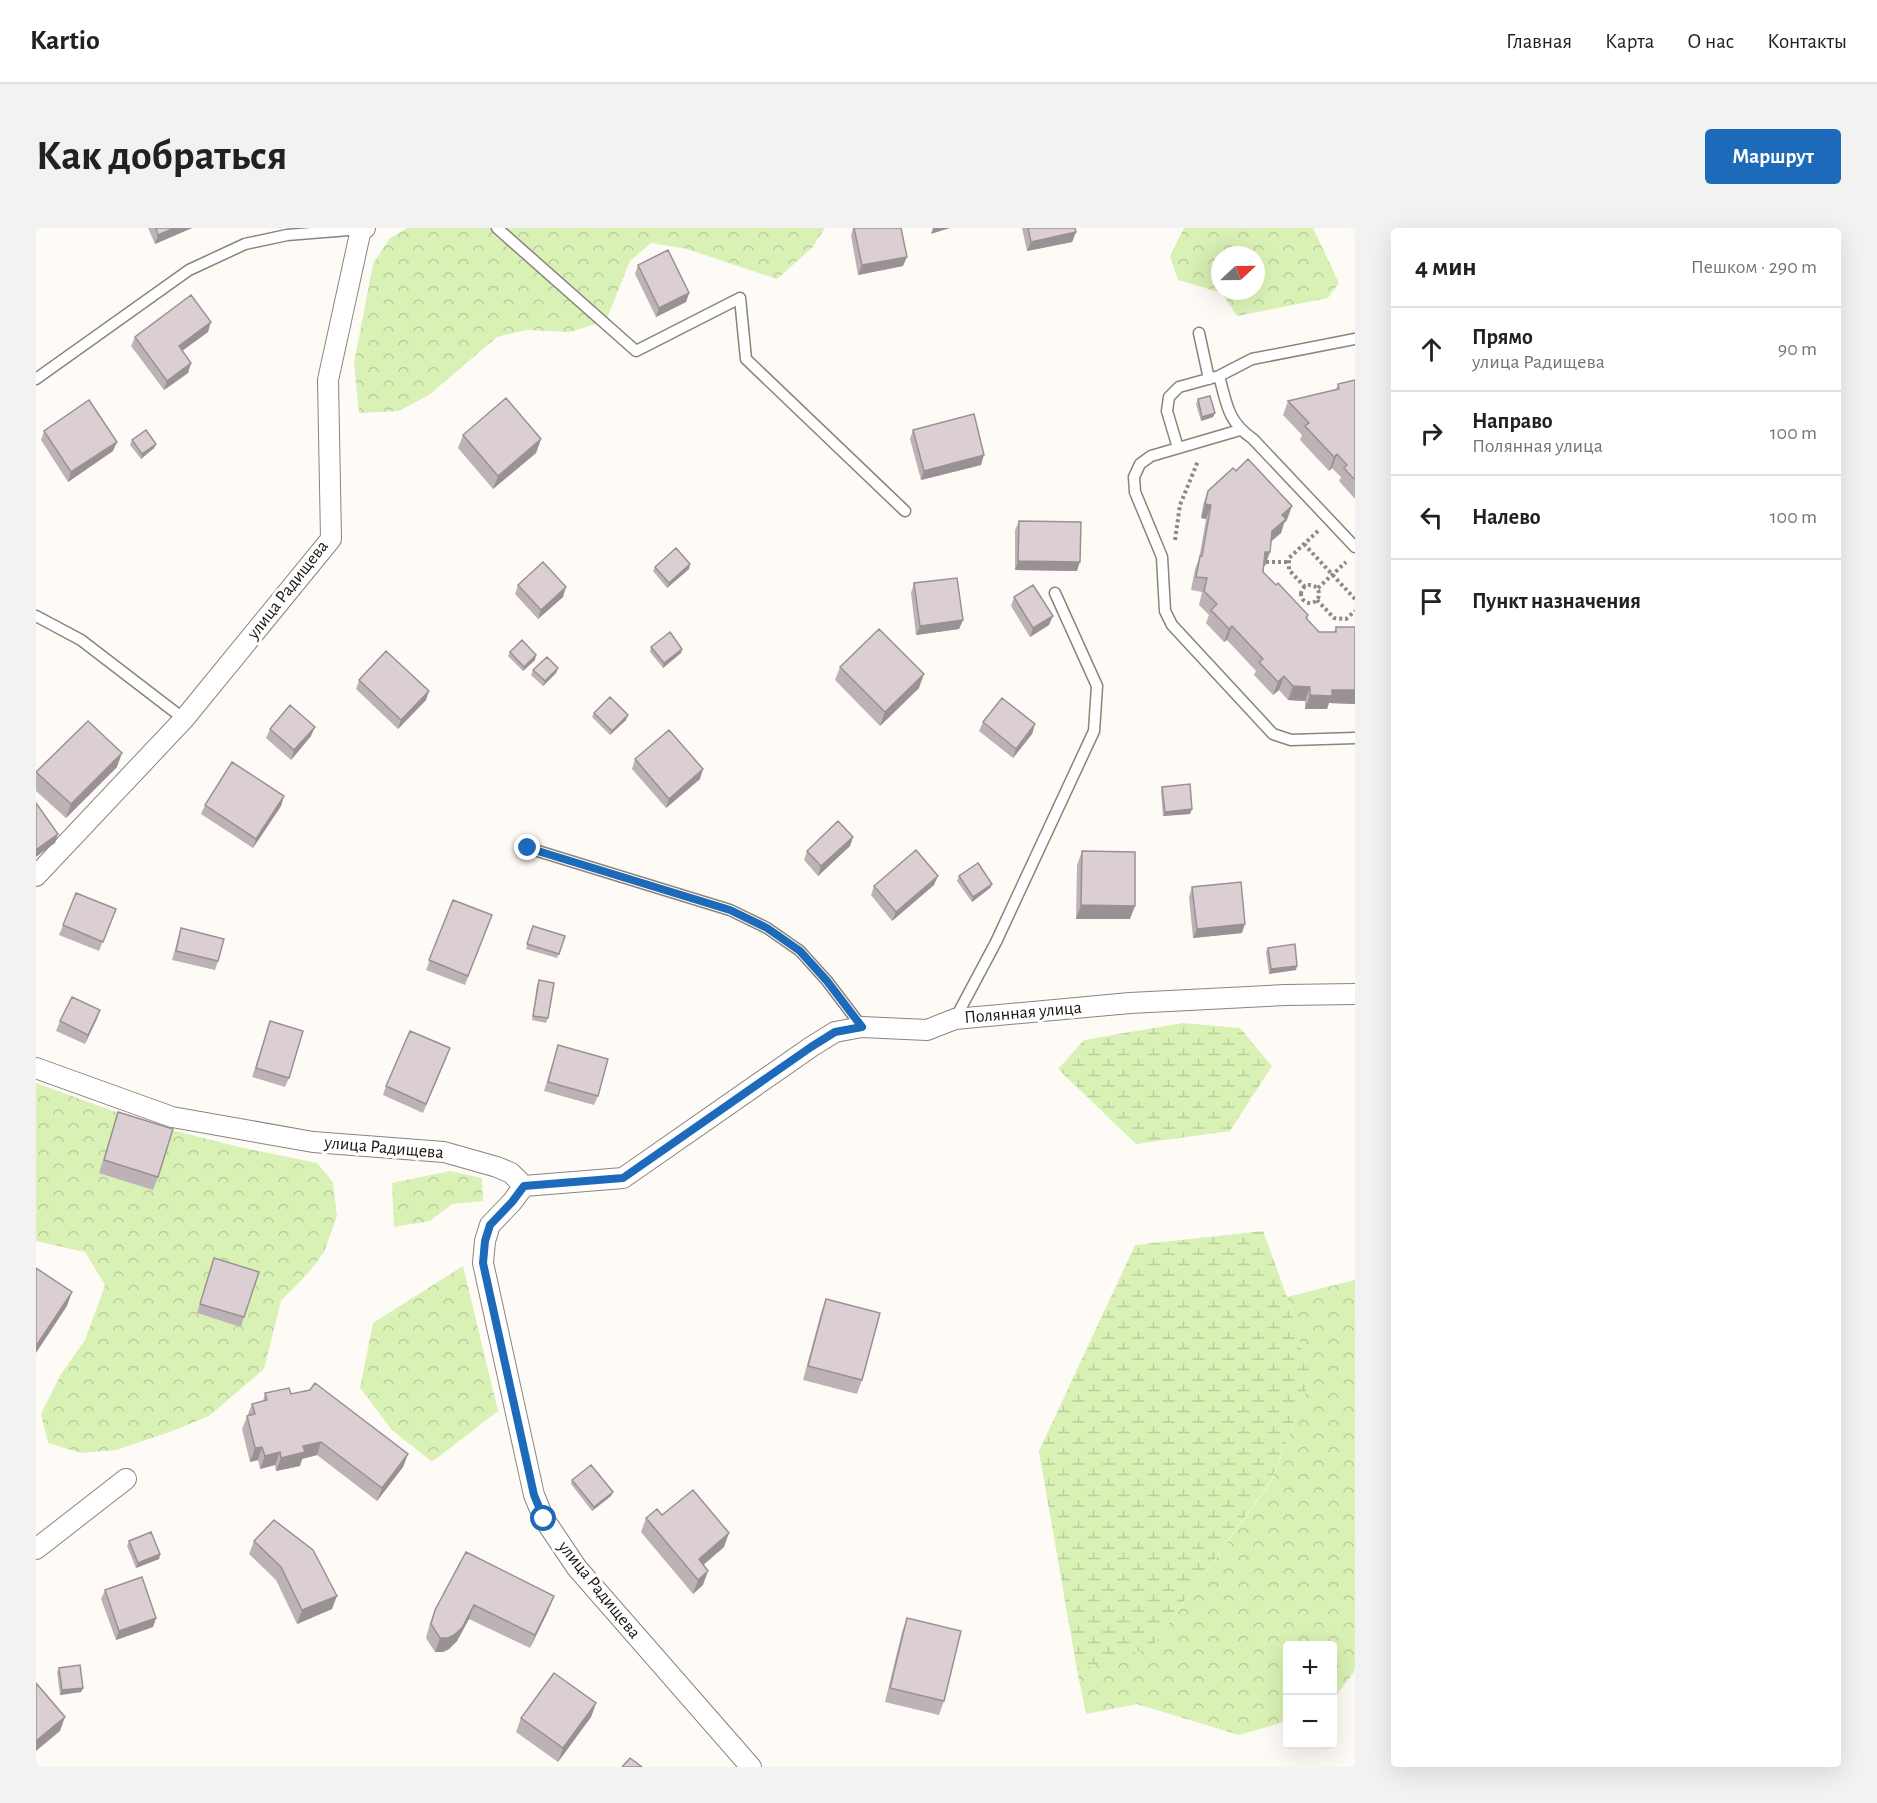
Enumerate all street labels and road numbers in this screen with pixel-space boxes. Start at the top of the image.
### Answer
street label: улица Радищева [243,537,332,643]
street label: Полянная улица [964,999,1082,1027]
street label: улица Радищева [323,1134,444,1162]
street label: улица Радищева [554,1537,644,1642]

